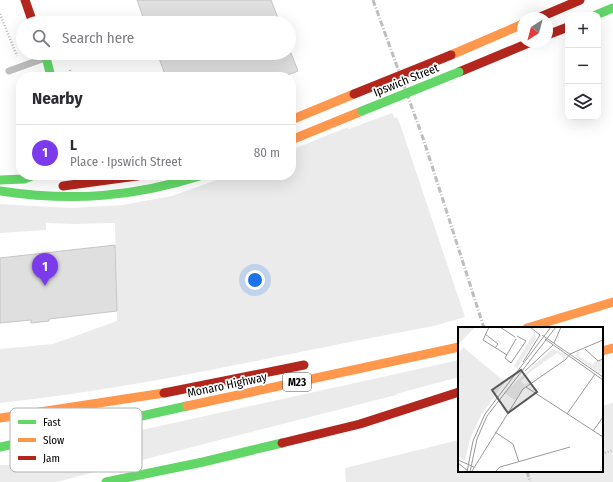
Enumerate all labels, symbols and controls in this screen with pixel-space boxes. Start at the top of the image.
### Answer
north arrow [517,12,553,48]
map controls [565,12,601,120]
button: + [565,12,601,48]
search box [16,16,296,60]
icon: search [30,27,52,49]
text: Search here [62,29,134,47]
button: − [565,48,601,84]
street label: Ipswich Street [371,61,441,99]
button: layers [565,84,601,120]
text: Nearby [32,88,83,109]
text: L [70,136,77,154]
text: 1 [42,145,48,160]
text: 80 m [254,145,280,160]
text: Place · Ipswich Street [70,154,182,169]
pin: 1 [32,253,58,286]
your location [245,270,265,290]
inset map [458,327,603,472]
street label: Monaro Highway [186,370,269,400]
road number: M23 [283,373,311,391]
legend [10,408,142,472]
text: Fast [43,416,61,429]
text: Slow [43,434,64,447]
text: Jam [43,452,60,465]

